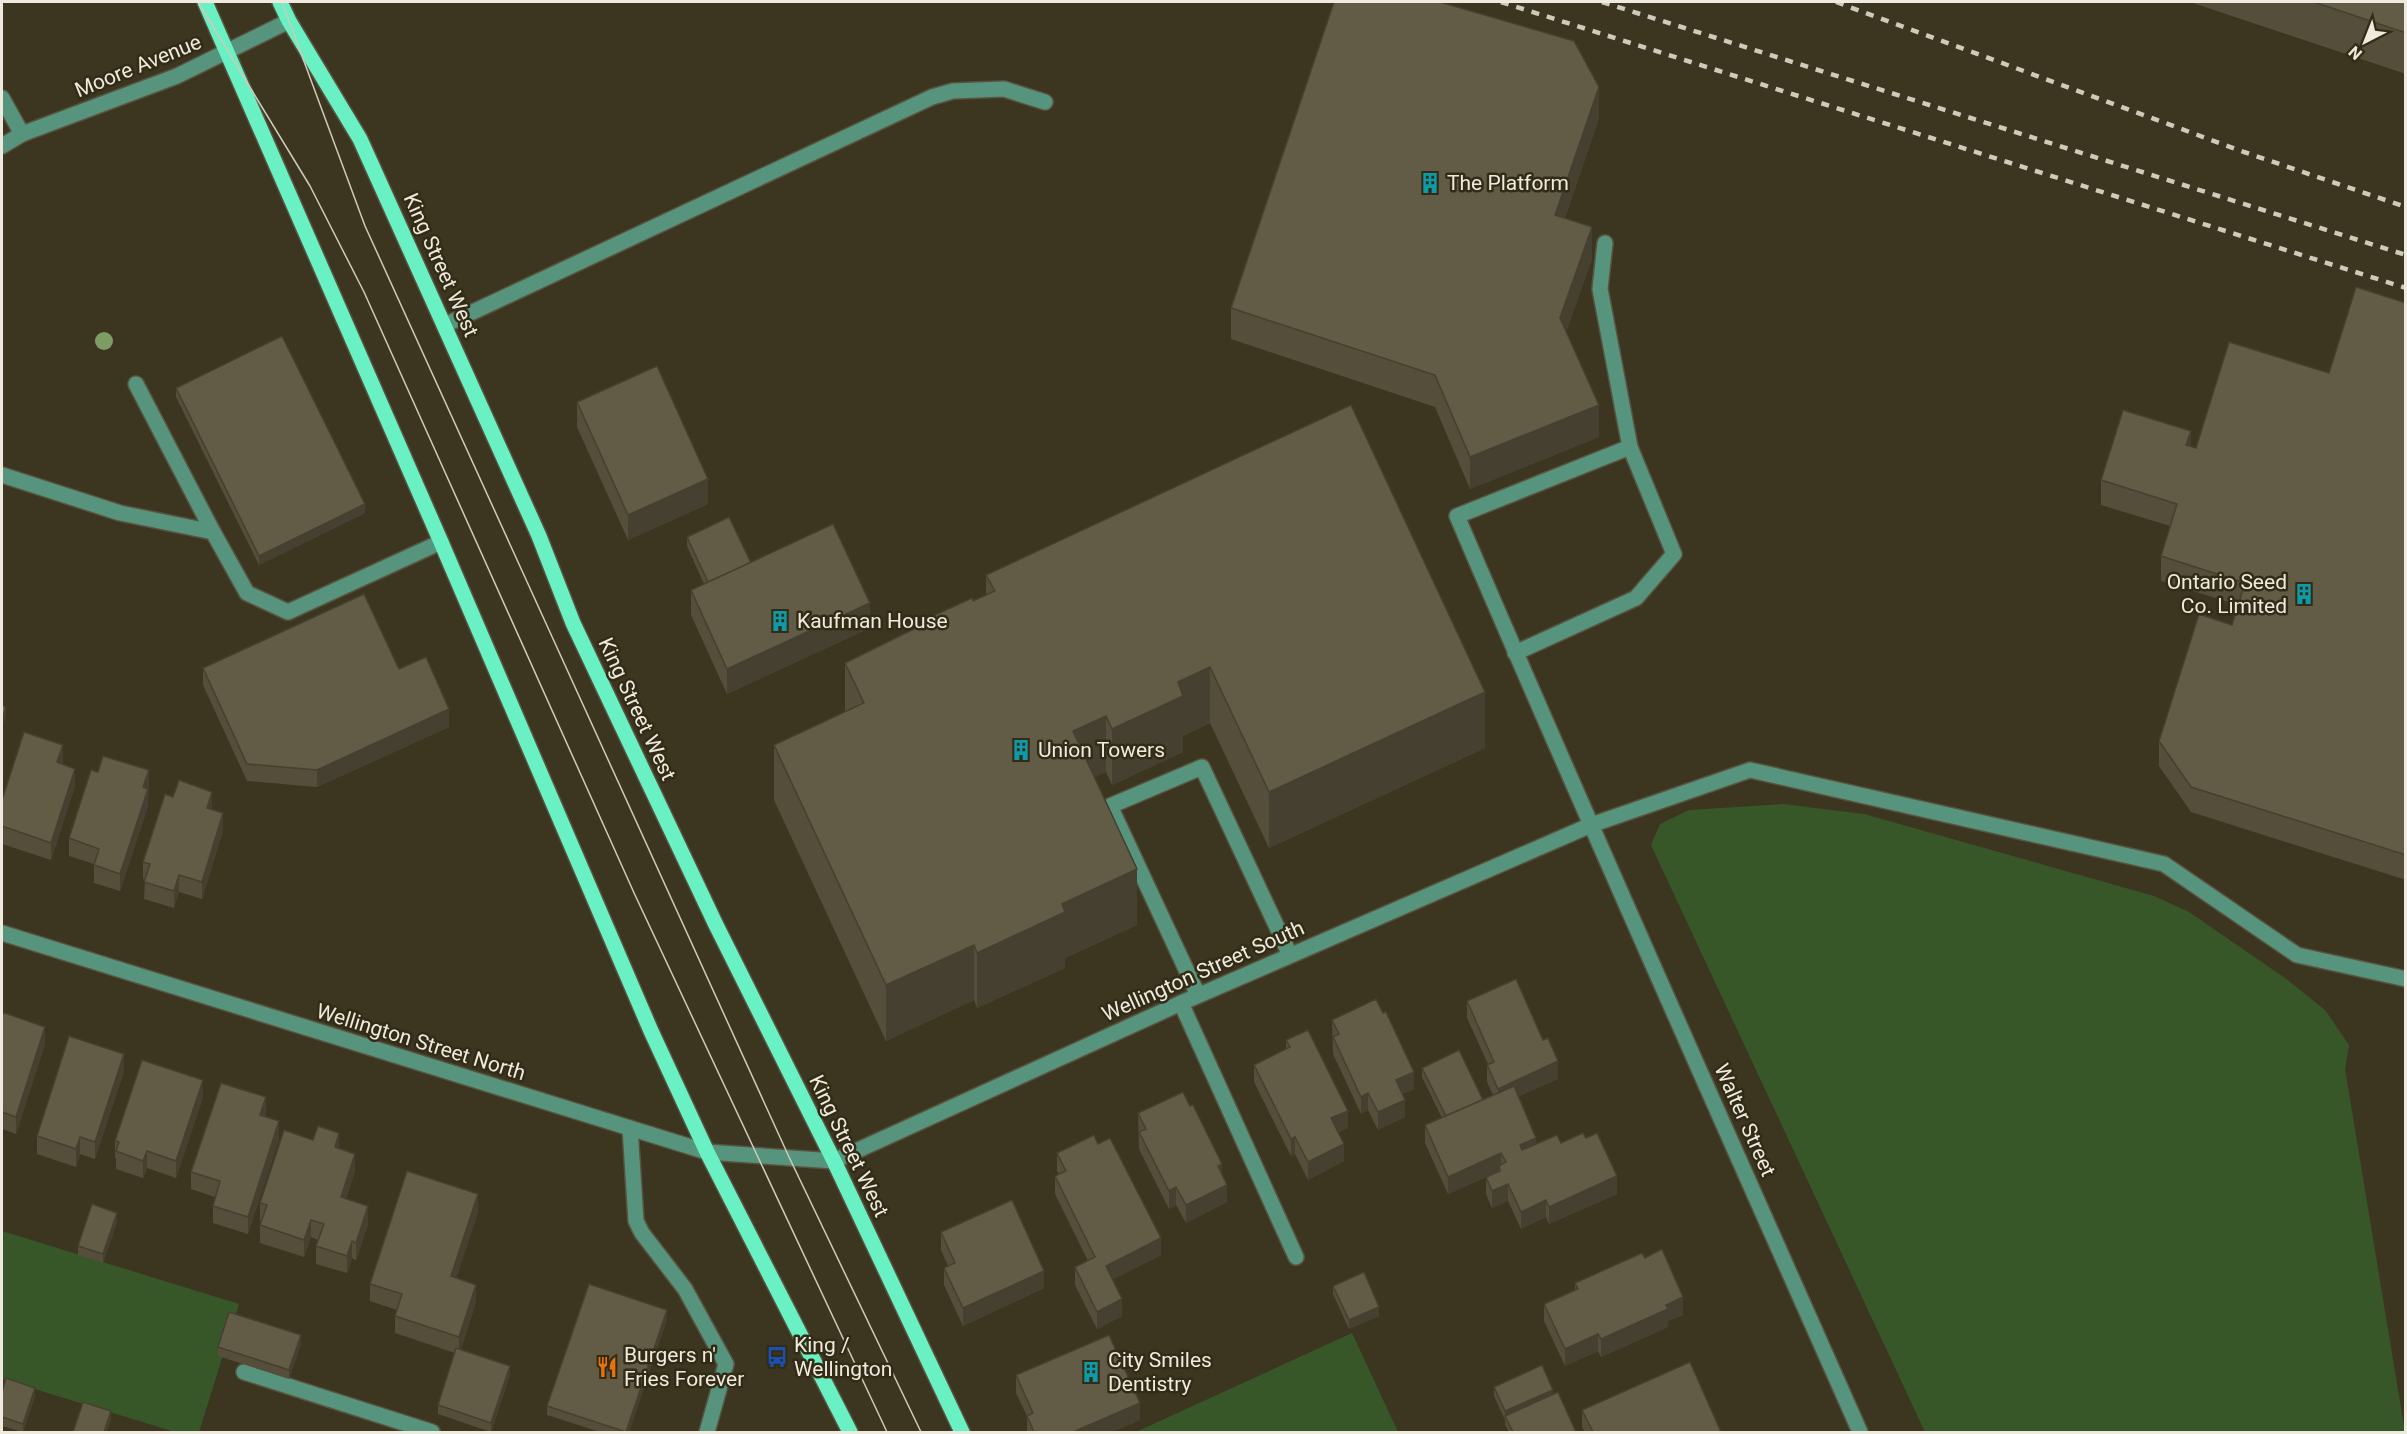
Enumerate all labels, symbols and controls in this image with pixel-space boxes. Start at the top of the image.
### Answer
north arrow [2335,12,2395,72]
street label: Moore Avenue [71,30,205,102]
text: N [2345,42,2366,64]
building icon: The Platform [1418,171,1442,195]
place label: The Platform [1447,171,1569,195]
street label: King Street West [399,189,483,341]
place label: Ontario Seed Co. Limited [2167,570,2287,618]
building icon: Ontario Seed Co. Limited [2292,582,2316,606]
building icon: Kaufman House [768,609,792,633]
place label: Kaufman House [797,609,948,633]
street label: King Street West [593,634,681,784]
building icon: Union Towers [1009,738,1033,762]
place label: Union Towers [1038,738,1165,762]
street label: Wellington Street South [1098,916,1308,1026]
street label: Wellington Street North [314,999,528,1085]
street label: Walter Street [1710,1060,1781,1180]
street label: King Street West [804,1071,894,1221]
place label: King / Wellington [794,1333,892,1381]
place label: Burgers n' Fries Forever [624,1343,744,1391]
bus stop icon: King / Wellington [765,1345,789,1369]
place label: City Smiles Dentistry [1108,1348,1212,1396]
restaurant icon: Burgers n' Fries Forever [595,1355,619,1379]
building icon: City Smiles Dentistry [1079,1360,1103,1384]

